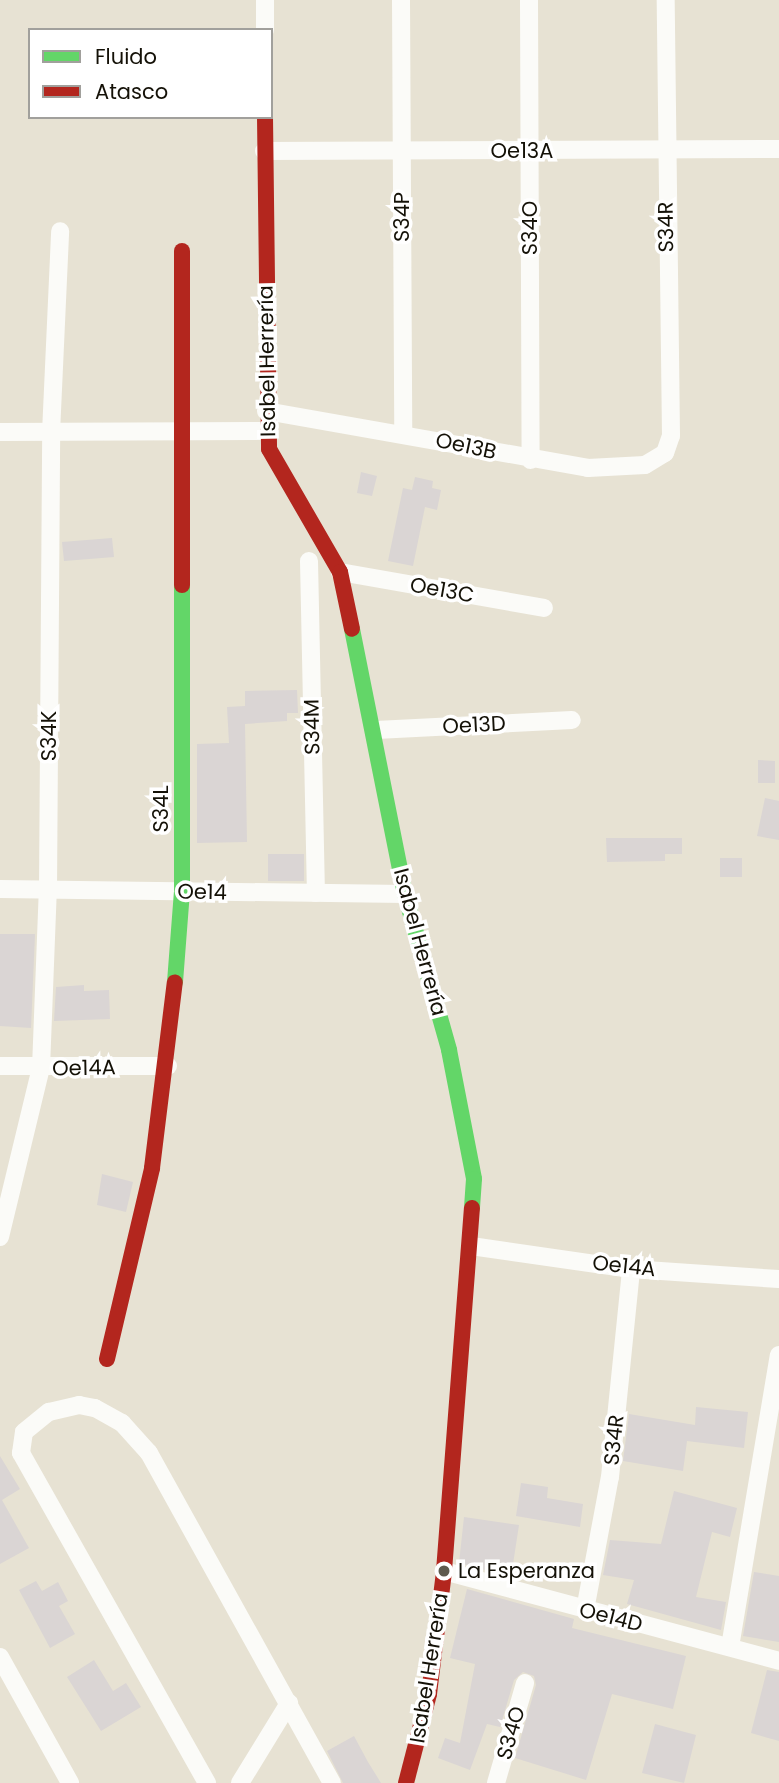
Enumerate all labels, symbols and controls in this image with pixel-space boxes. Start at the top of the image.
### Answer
legend [28,28,273,119]
text: Fluido [95,42,157,71]
text: Atasco [95,77,168,106]
street label: Oe13A [491,138,553,164]
street label: S34P [389,192,415,242]
street label: S34O [517,201,543,255]
street label: S34R [653,201,679,253]
street label: Isabel Herrería [253,285,281,437]
street label: Oe13B [433,427,499,465]
street label: Oe13C [408,572,476,608]
street label: S34M [299,699,325,755]
street label: S34K [36,711,62,761]
street label: Oe13D [442,711,506,739]
street label: S34L [148,786,174,832]
street label: Isabel Herrería [388,865,452,1019]
street label: Oe14 [177,879,227,905]
street label: Oe14A [52,1055,116,1081]
street label: Oe14A [591,1250,657,1282]
street label: S34R [599,1413,629,1467]
place label: La Esperanza [458,1558,595,1584]
marker: La Esperanza [436,1563,452,1579]
street label: Isabel Herrería [405,1591,453,1745]
street label: Oe14D [577,1597,645,1637]
street label: S34O [491,1703,531,1763]

